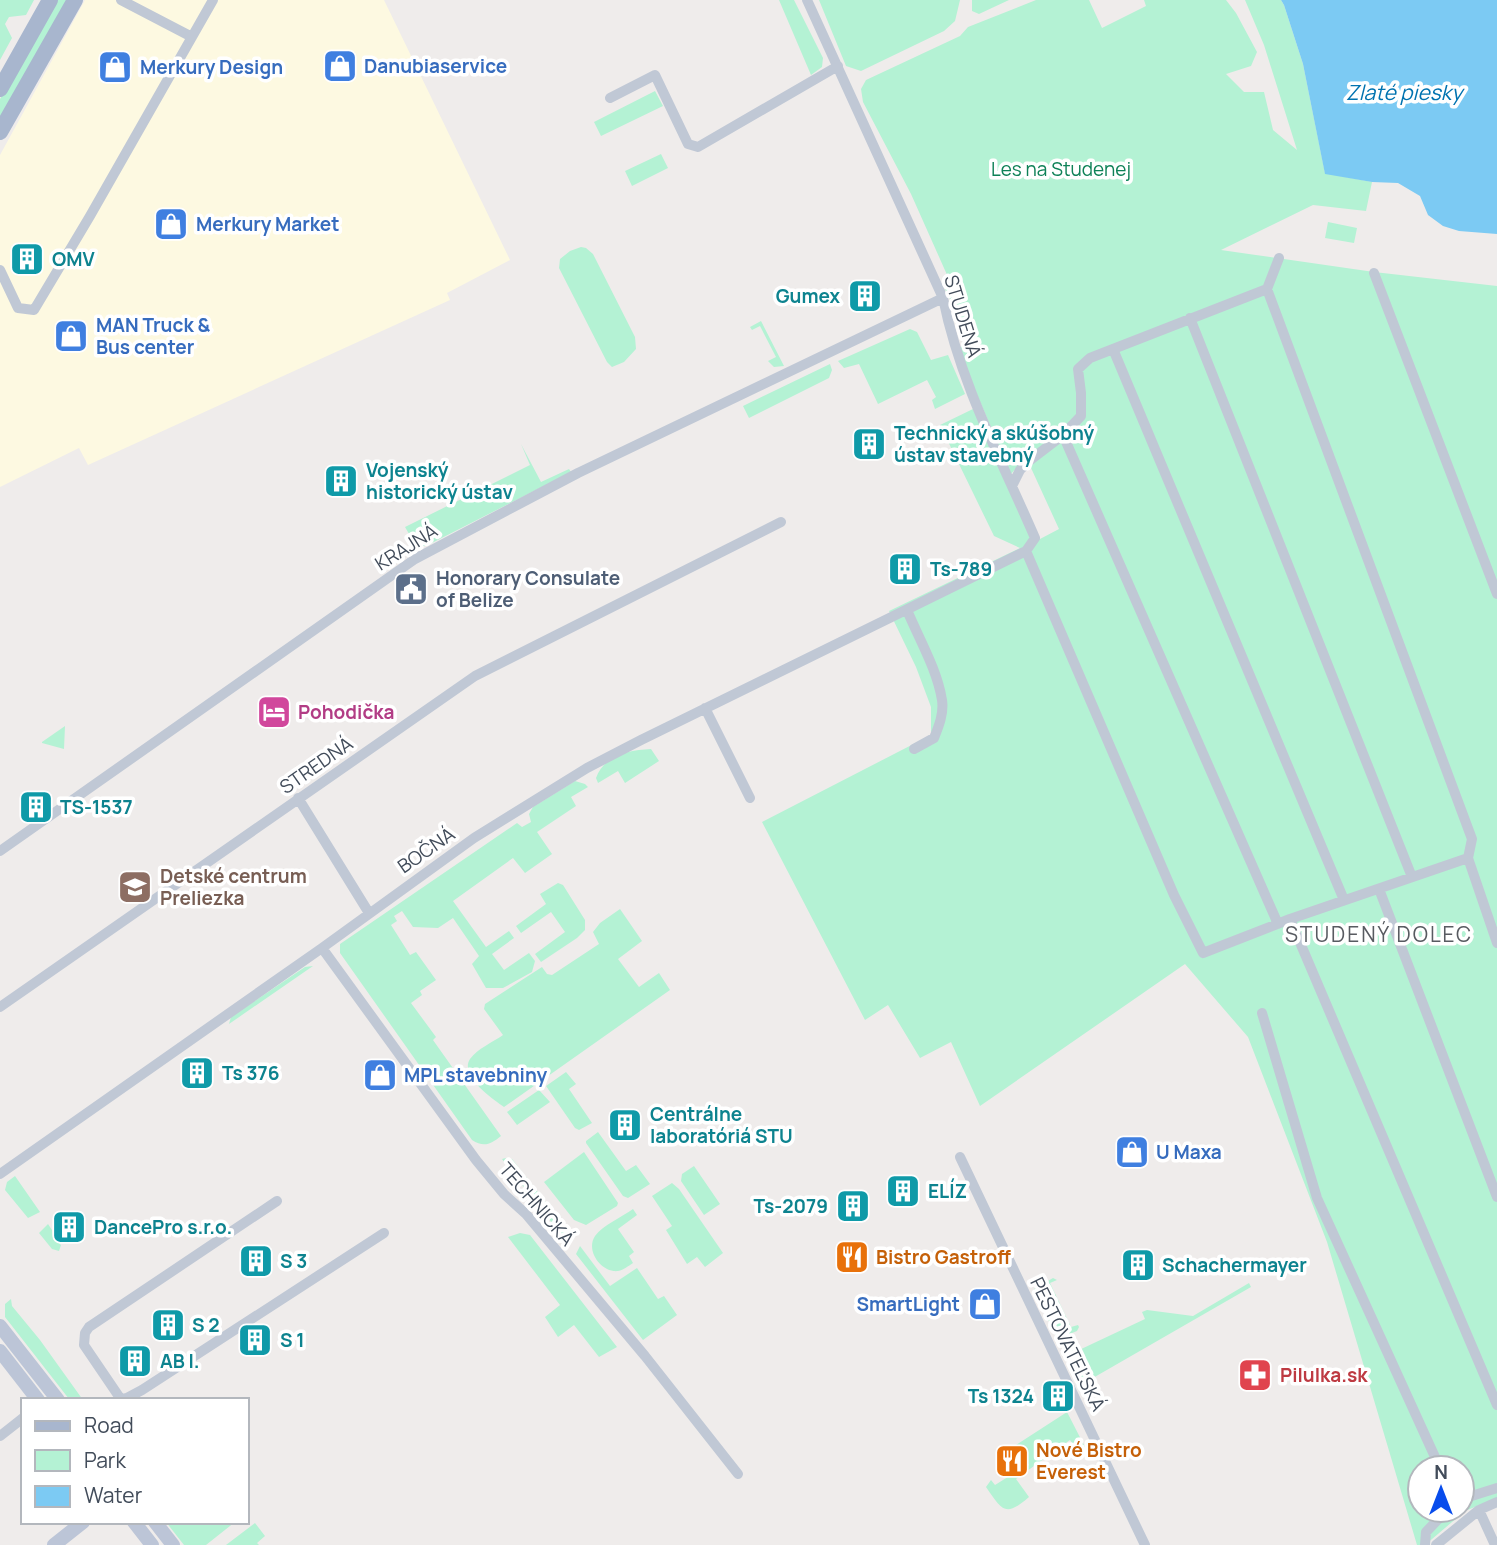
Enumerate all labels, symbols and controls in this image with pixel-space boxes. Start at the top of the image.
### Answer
shop icon: Danubiaservice [321,47,359,85]
shop icon: Merkury Design [96,48,134,86]
place label: Danubiaservice [364,53,507,79]
place label: Merkury Design [140,54,283,80]
water label: Zlaté piesky [1346,78,1465,106]
park label: Les na Studenej [991,156,1131,182]
shop icon: Merkury Market [152,205,190,243]
place label: Merkury Market [196,211,340,237]
building icon: OMV [8,240,46,278]
place label: OMV [52,246,95,272]
street label: STUDENÁ [938,272,988,360]
building icon: Gumex [846,277,884,315]
place label: Gumex [776,283,840,309]
place label: MAN Truck & Bus center [96,312,210,360]
shop icon: MAN Truck & Bus center [52,317,90,355]
place label: Technický a skúšobný ústav stavebný [894,420,1094,468]
building icon: Technický a skúšobný ústav stavebný [850,425,888,463]
place label: Vojenský historický ústav [366,457,513,505]
building icon: Vojenský historický ústav [322,462,360,500]
street label: KRAJNÁ [370,518,442,576]
building icon: Ts-789 [886,550,924,588]
place label: Ts-789 [930,556,992,582]
place label: Honorary Consulate of Belize [436,565,620,613]
public building icon: Honorary Consulate of Belize [392,570,430,608]
hotel icon: Pohodička [255,693,293,731]
place label: Pohodička [298,699,395,725]
street label: STREDNÁ [274,730,358,800]
building icon: TS-1537 [17,788,55,826]
place label: TS-1537 [60,794,133,820]
street label: BOČNÁ [392,821,460,879]
place label: Detské centrum Preliezka [160,863,307,911]
school or university icon: Detské centrum Preliezka [116,868,154,906]
district label: STUDENÝ DOLEC [1285,920,1473,948]
building icon: Ts 376 [178,1054,216,1092]
shop icon: MPL stavebniny [361,1056,399,1094]
place label: Ts 376 [222,1060,279,1086]
place label: MPL stavebniny [404,1062,547,1088]
place label: Centrálne laboratóriá STU [650,1101,793,1149]
building icon: Centrálne laboratóriá STU [606,1106,644,1144]
shop icon: U Maxa [1113,1133,1151,1171]
place label: U Maxa [1156,1139,1222,1165]
street label: TECHNICKÁ [494,1157,580,1251]
building icon: ELÍZ [884,1172,922,1210]
place label: ELÍZ [928,1178,967,1204]
building icon: Ts-2079 [834,1187,872,1225]
place label: Ts-2079 [754,1193,828,1219]
building icon: DancePro s.r.o. [50,1208,88,1246]
place label: DancePro s.r.o. [94,1214,232,1240]
restaurant icon: Bistro Gastroff [833,1238,871,1276]
building icon: S 3 [237,1242,275,1280]
place label: Bistro Gastroff [876,1244,1011,1270]
building icon: Schachermayer [1119,1246,1157,1284]
place label: S 3 [280,1248,307,1274]
place label: Schachermayer [1162,1252,1307,1278]
street label: PESTOVATEĽSKÁ [1024,1273,1112,1415]
shop icon: SmartLight [966,1285,1004,1323]
place label: SmartLight [856,1291,960,1317]
building icon: S 2 [149,1306,187,1344]
place label: S 2 [192,1312,220,1338]
building icon: S 1 [236,1321,274,1359]
place label: S 1 [280,1327,305,1353]
building icon: AB I. [116,1342,154,1380]
place label: AB I. [160,1348,200,1374]
pharmacy icon: Pilulka.sk [1236,1356,1274,1394]
place label: Pilulka.sk [1280,1362,1368,1388]
building icon: Ts 1324 [1039,1377,1077,1415]
place label: Ts 1324 [968,1383,1034,1409]
legend [21,1398,248,1524]
text: Road [84,1411,134,1439]
place label: Nové Bistro Everest [1036,1437,1142,1485]
restaurant icon: Nové Bistro Everest [993,1442,1031,1480]
text: Park [84,1446,126,1474]
north arrow [1406,1454,1476,1524]
text: N [1434,1459,1448,1485]
text: Water [84,1481,143,1509]

